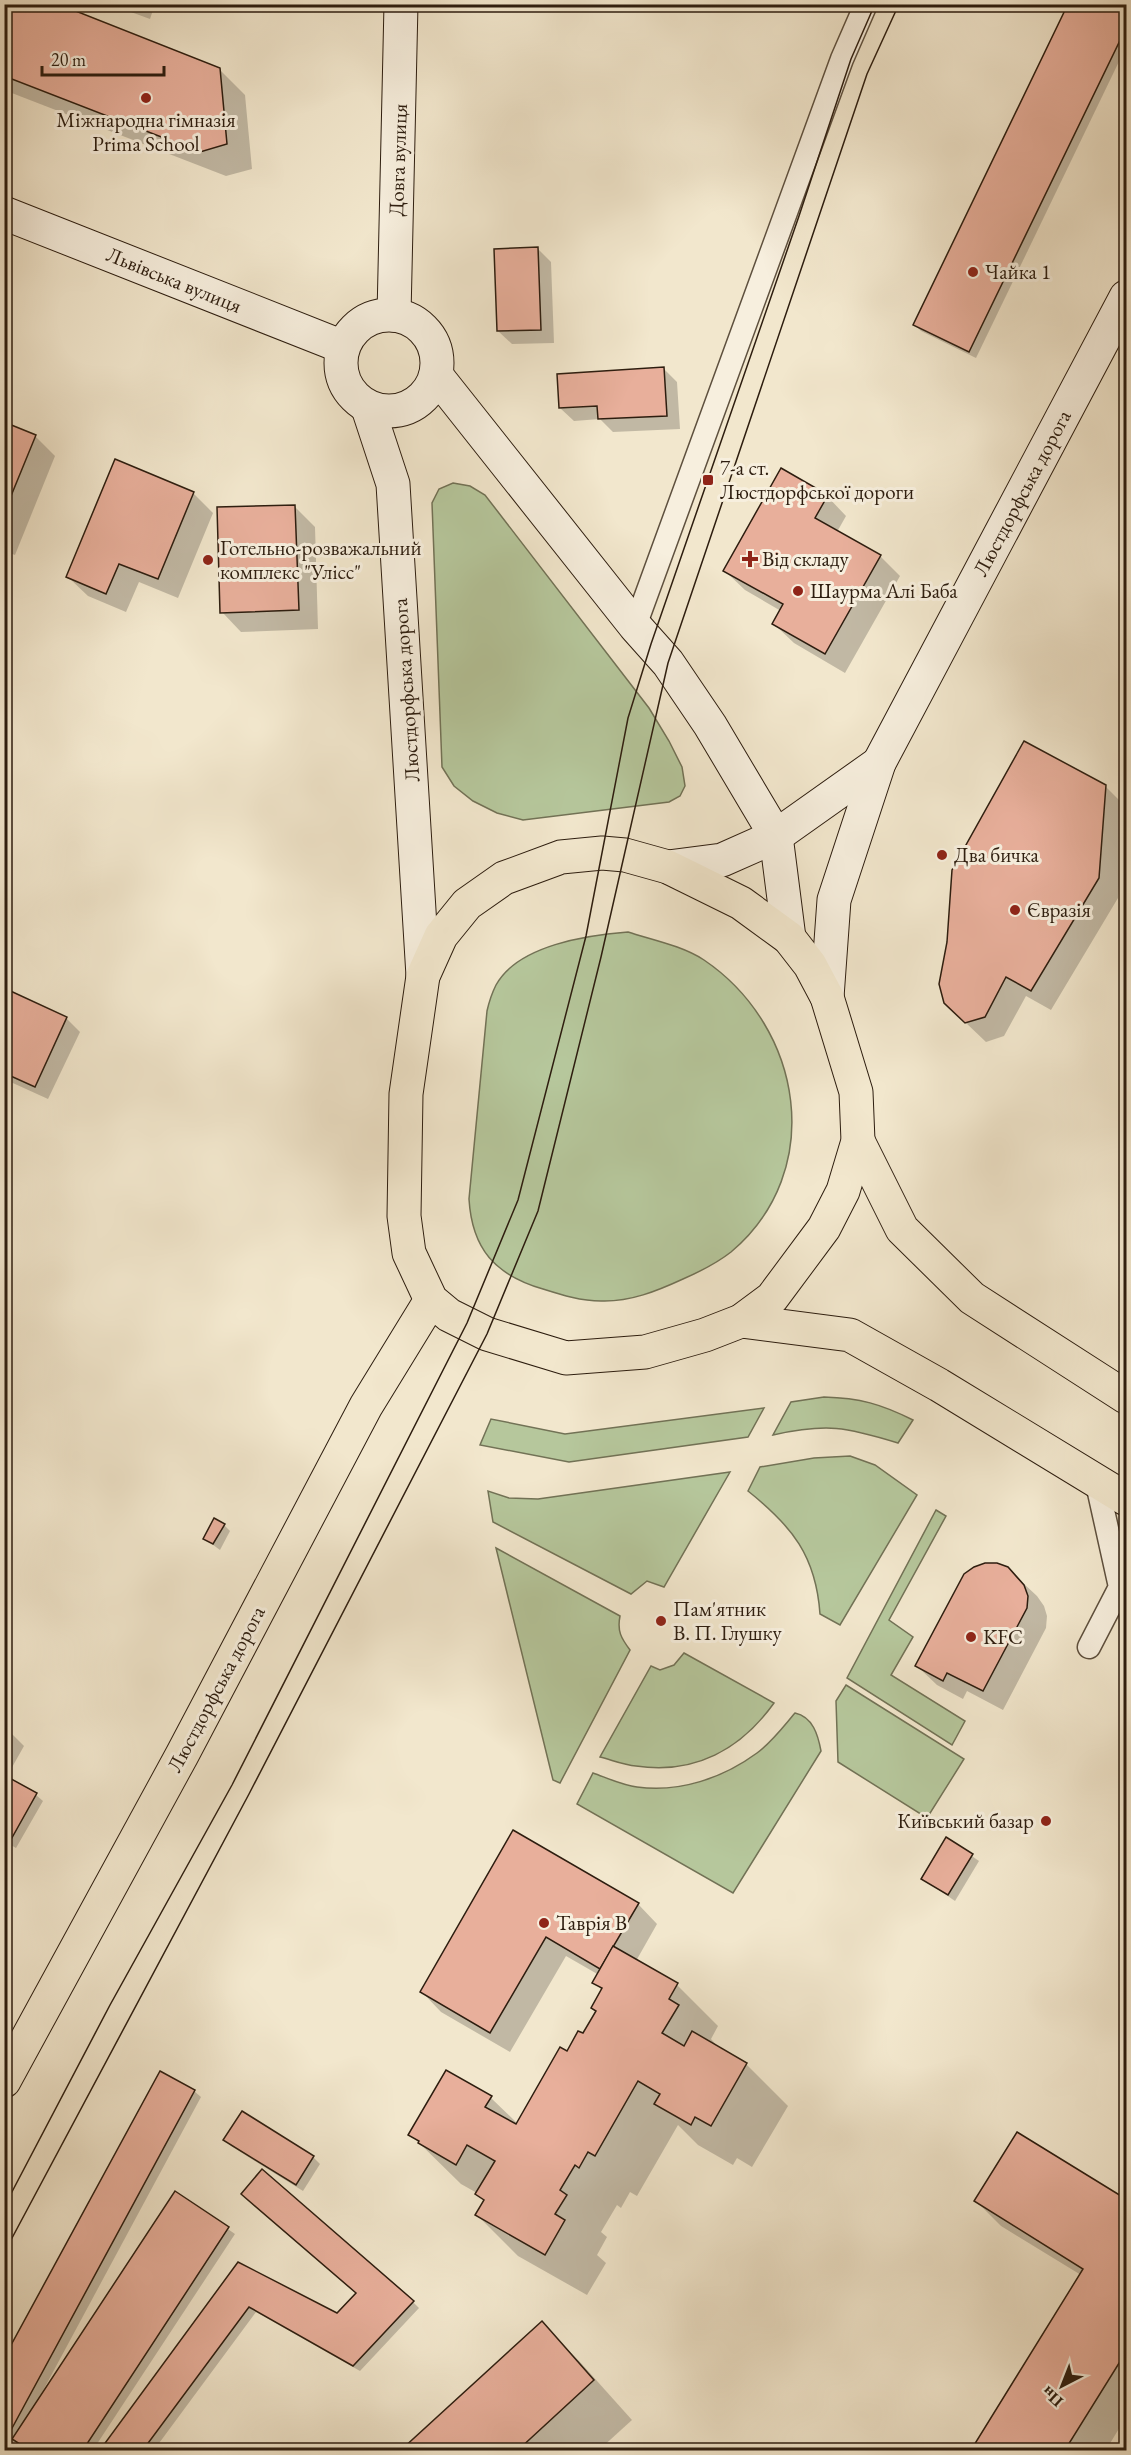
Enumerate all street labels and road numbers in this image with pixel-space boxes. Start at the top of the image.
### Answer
street label: Довга вулиця [382,103,413,217]
street label: Львівська вулиця [103,240,246,319]
street label: Люстдорфська дорога [966,405,1077,580]
street label: Люстдорфська дорога [386,597,425,783]
street label: Люстдорфська дорога [160,1601,271,1776]

